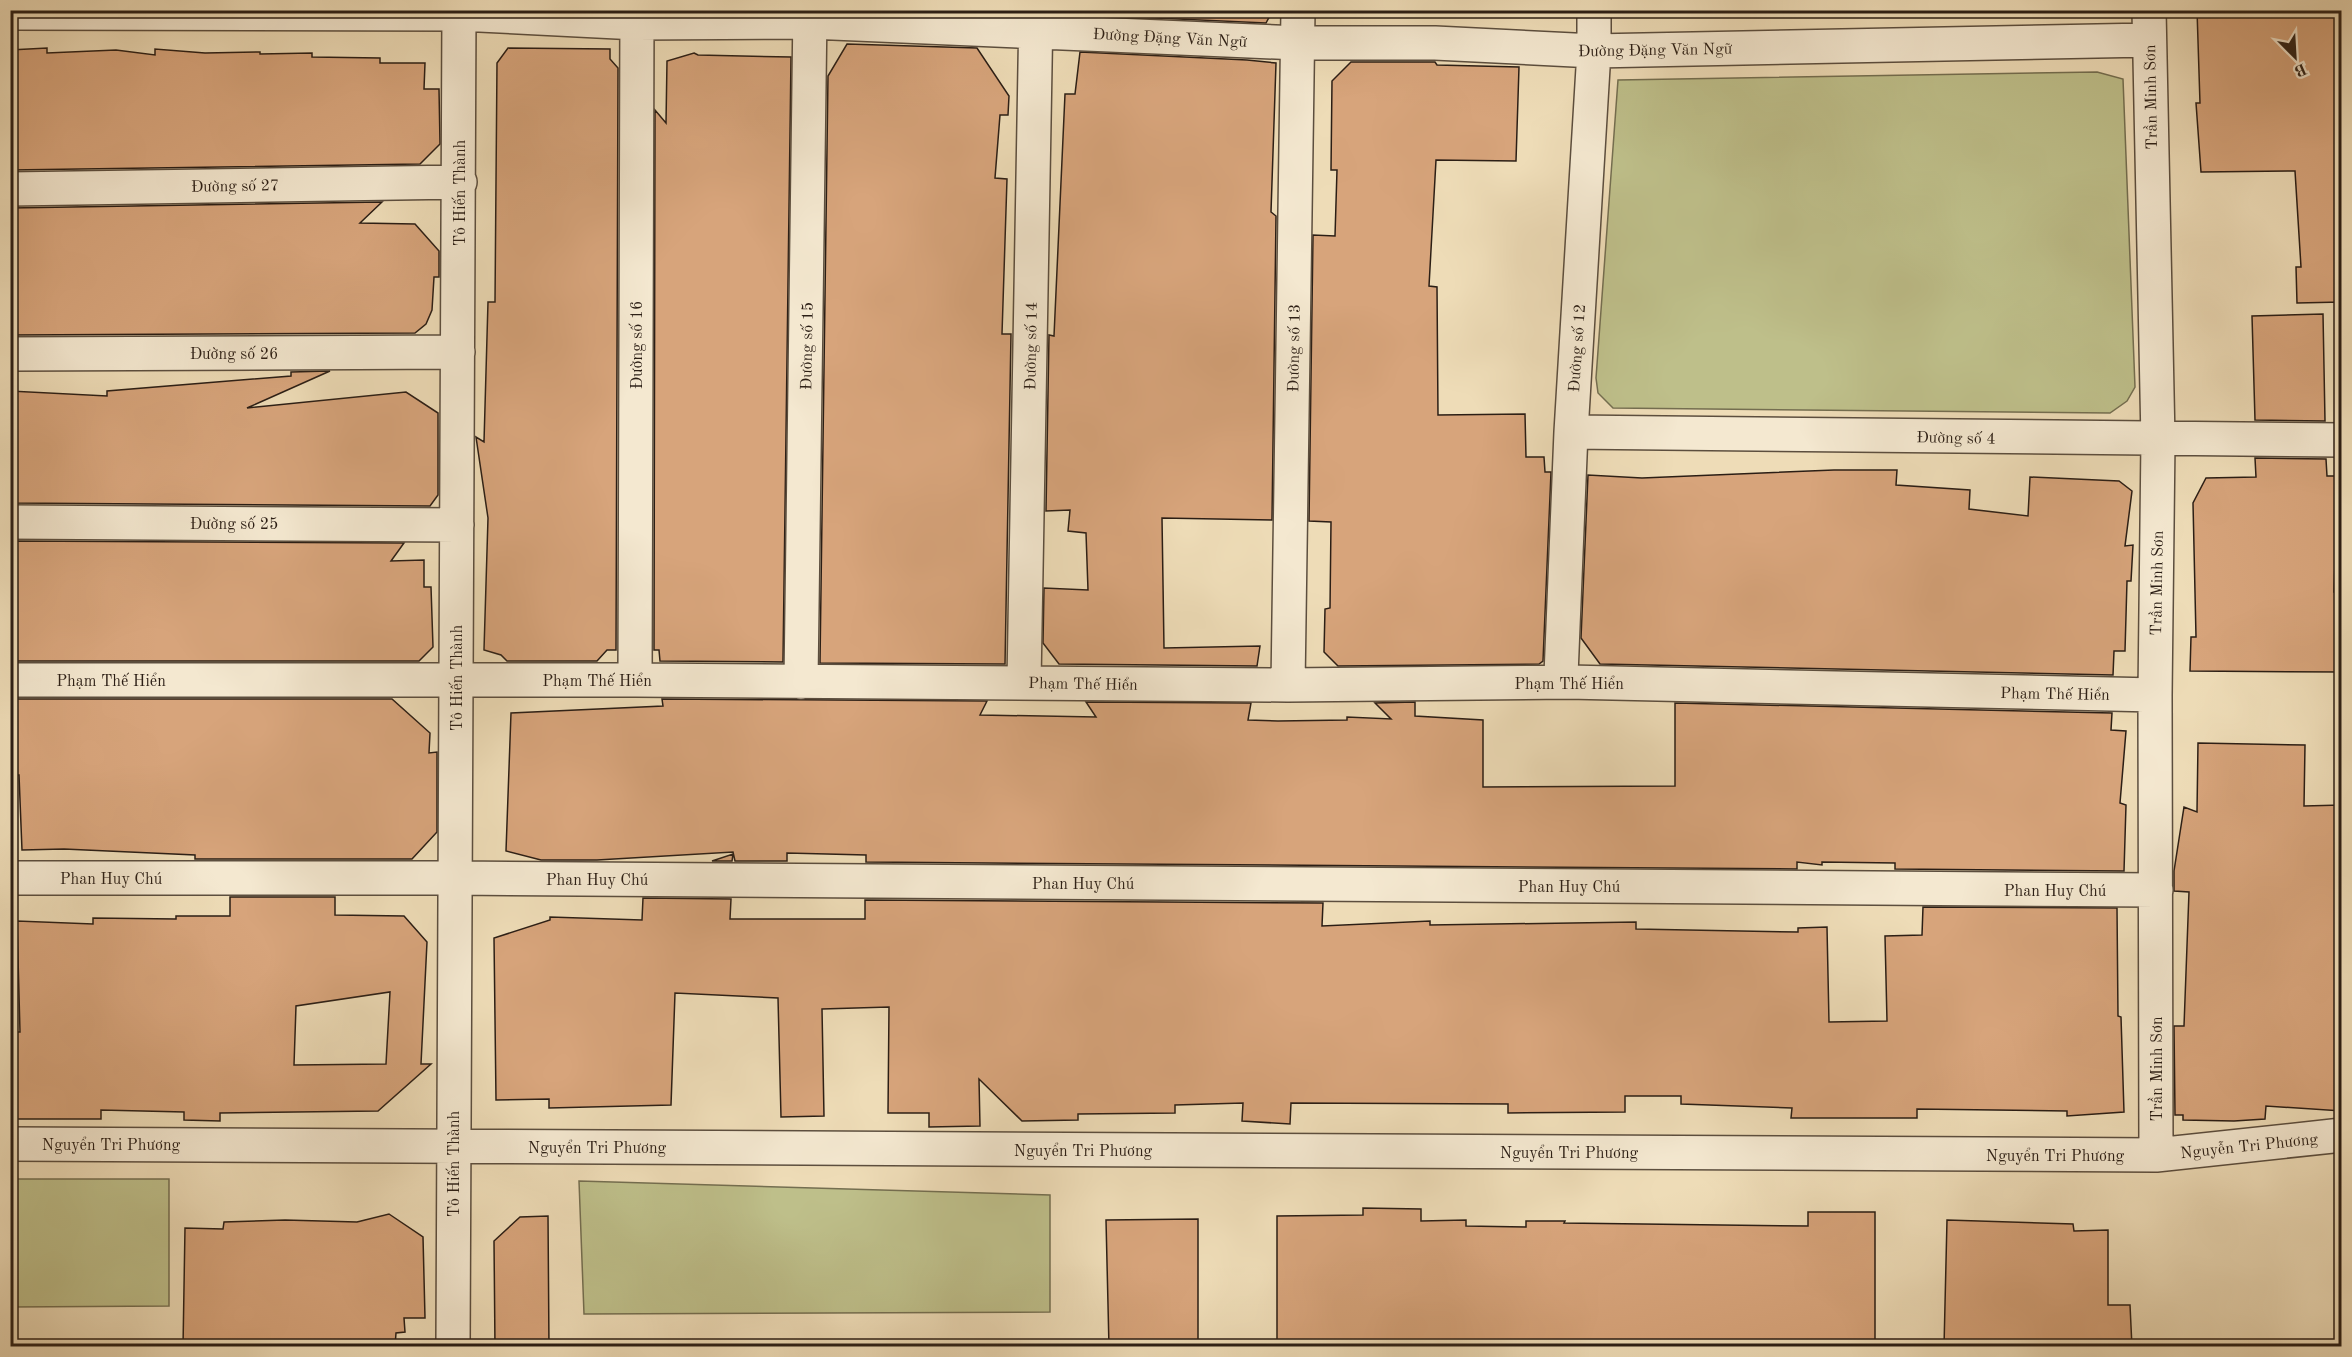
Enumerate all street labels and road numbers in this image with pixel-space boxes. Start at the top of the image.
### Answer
street label: Đường Đặng Văn Ngữ [1092,27,1248,51]
street label: Đường Đặng Văn Ngữ [1578,42,1733,60]
street label: Trần Minh Sơn [2140,44,2161,150]
street label: Tô Hiến Thành [451,139,469,246]
street label: Đường số 27 [191,176,279,196]
street label: Đường số 16 [628,301,646,389]
street label: Đường số 15 [797,302,817,390]
street label: Đường số 14 [1021,302,1041,390]
street label: Đường số 12 [1565,303,1589,393]
street label: Đường số 13 [1284,304,1304,392]
street label: Đường số 26 [190,345,278,363]
street label: Đường số 4 [1916,428,1996,448]
street label: Đường số 25 [190,515,278,533]
street label: Trần Minh Sơn [2146,530,2167,636]
street label: Tô Hiến Thành [448,624,466,731]
street label: Phạm Thế Hiển [56,672,166,690]
street label: Phạm Thế Hiển [542,672,652,690]
street label: Phạm Thế Hiển [1028,674,1138,694]
street label: Phạm Thế Hiển [1514,675,1624,693]
street label: Phạm Thế Hiển [2000,684,2110,704]
street label: Phan Huy Chú [60,872,163,888]
street label: Phan Huy Chú [546,873,649,889]
street label: Phan Huy Chú [1032,877,1135,893]
street label: Phan Huy Chú [1518,880,1621,896]
street label: Phan Huy Chú [2004,884,2107,900]
street label: Trần Minh Sơn [2147,1016,2166,1122]
street label: Tô Hiến Thành [445,1110,463,1217]
street label: Nguyễn Tri Phương [2179,1129,2319,1162]
street label: Nguyển Tri Phương [42,1136,181,1154]
street label: Nguyển Tri Phương [528,1139,667,1157]
street label: Nguyển Tri Phương [1014,1142,1153,1160]
street label: Nguyển Tri Phương [1500,1144,1639,1162]
street label: Nguyển Tri Phương [1986,1147,2125,1165]

